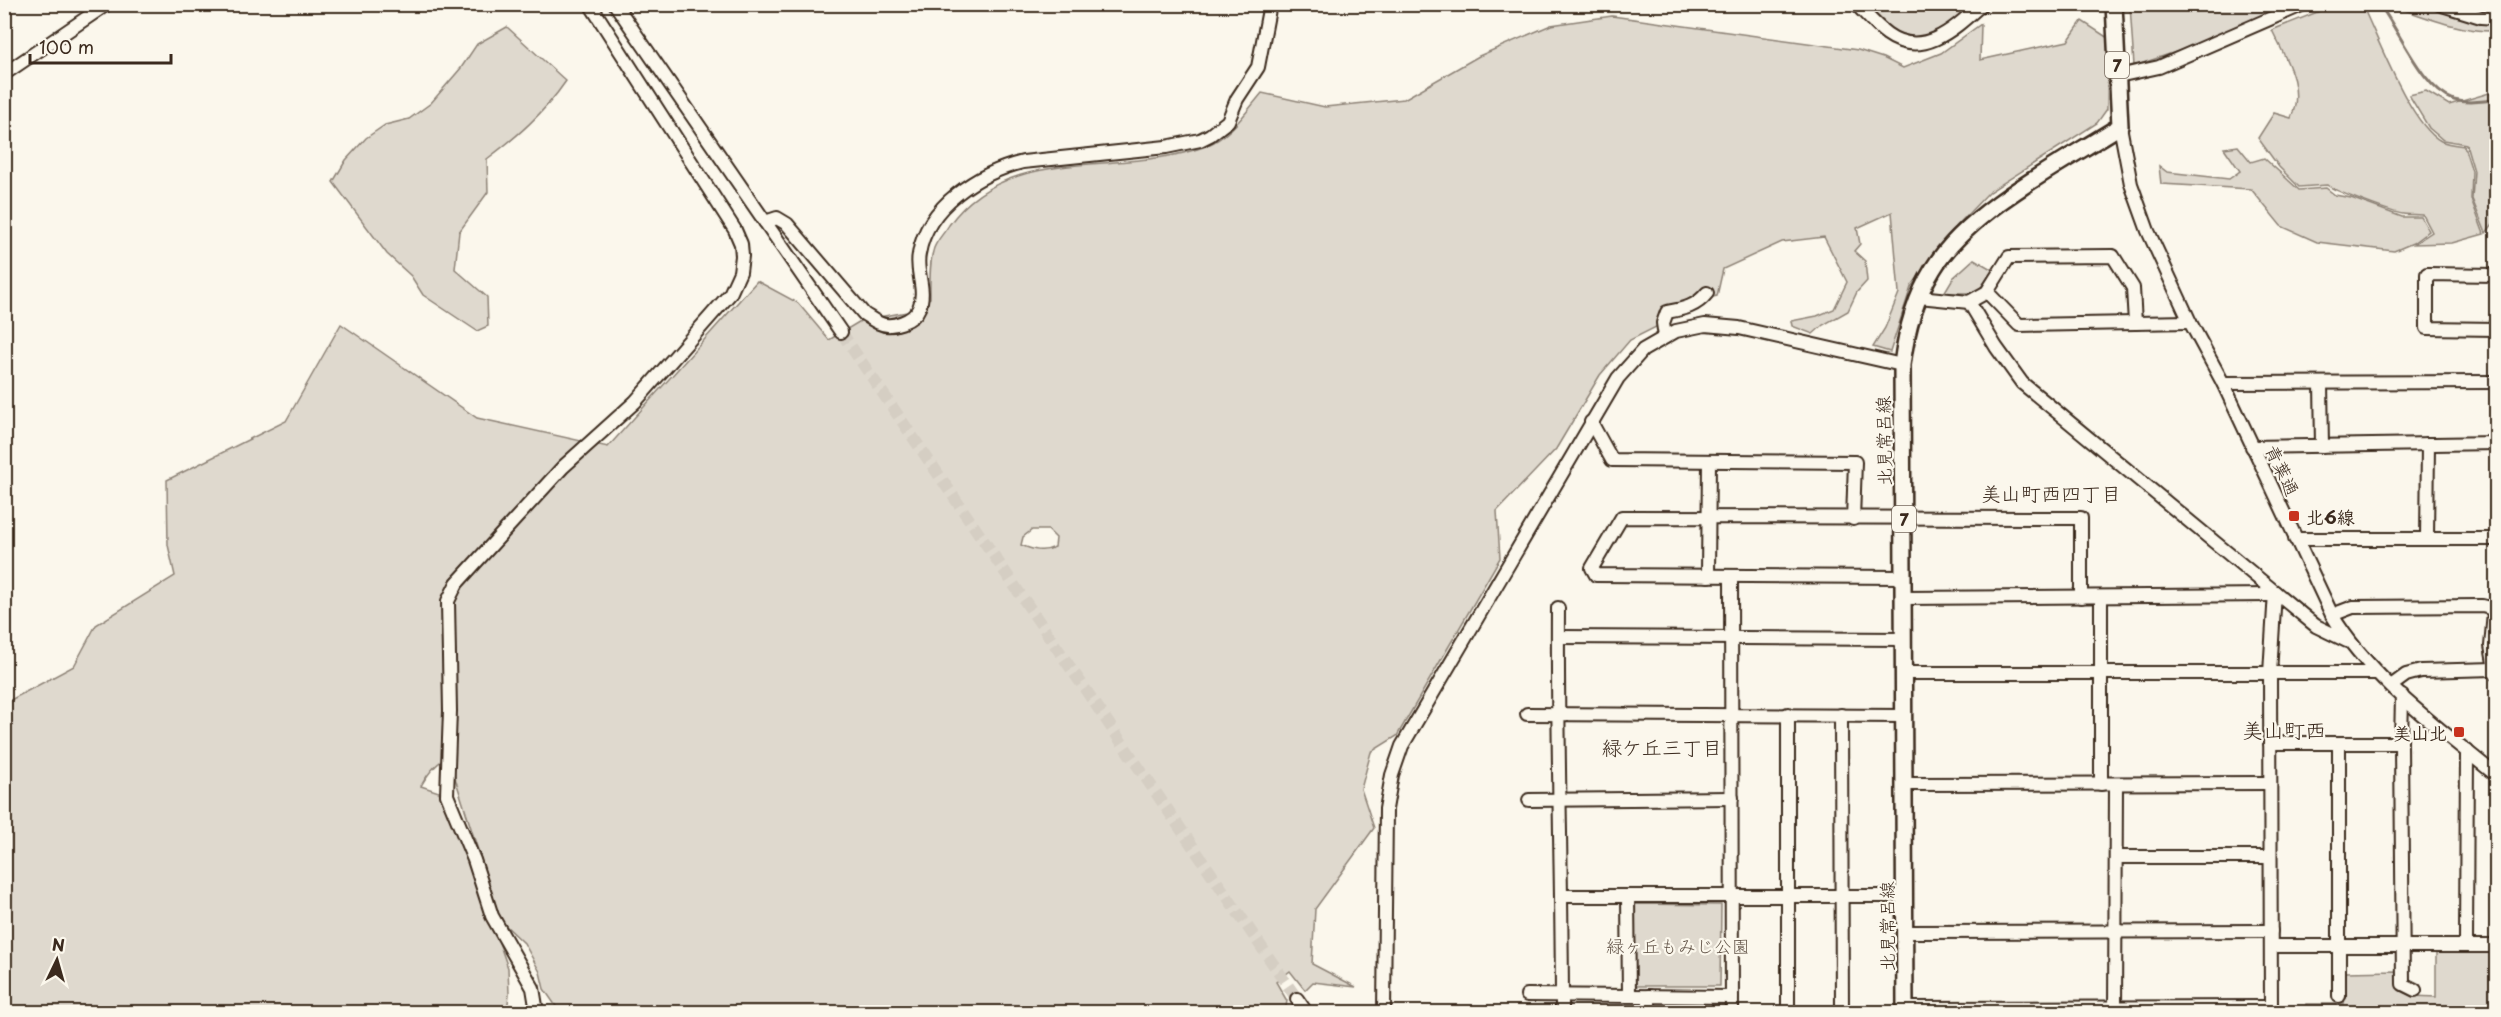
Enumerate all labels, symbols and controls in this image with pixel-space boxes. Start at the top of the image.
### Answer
scale bar [30,27,171,65]
text: 100 m [39,33,94,60]
road number: 7 [2105,52,2129,78]
street label: 北見常呂線 [1869,396,1897,486]
street label: 青葉通 [2259,440,2307,500]
district label: 美山町西四丁目 [1981,478,2121,508]
place label: 北6線 [2306,503,2355,530]
road number: 7 [1892,506,1916,532]
marker: 北6線 [2287,509,2301,523]
district label: 美山町西 [2242,713,2326,745]
place label: 美山北 [2393,719,2447,746]
marker: 美山北 [2452,725,2466,739]
district label: 緑ケ丘三丁目 [1602,732,1722,762]
street label: 北見常呂線 [1873,881,1900,971]
north arrow [27,930,87,990]
text: N [51,932,66,957]
park label: 緑ヶ丘もみじ公園 [1606,932,1750,959]

